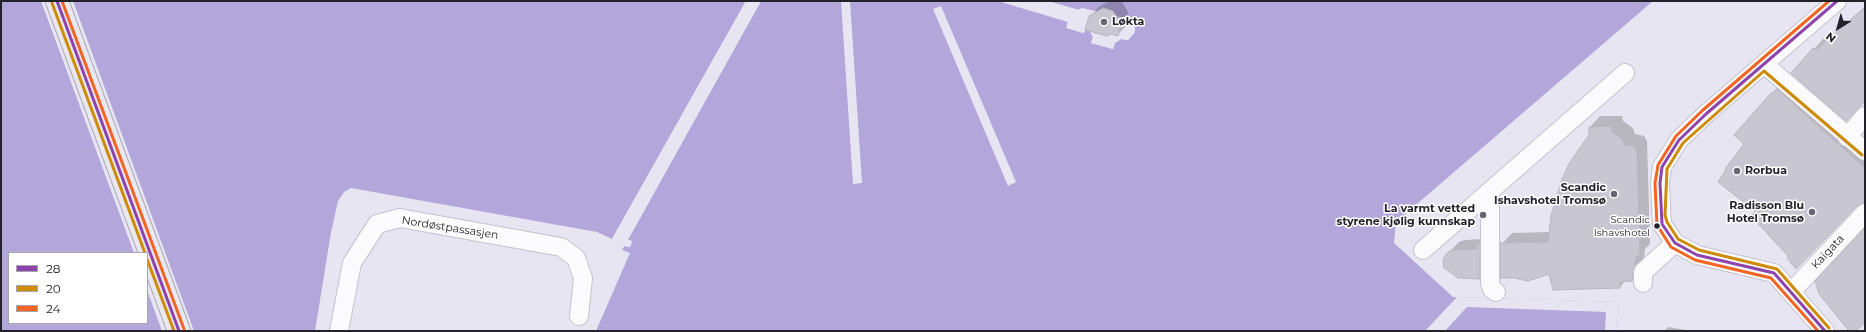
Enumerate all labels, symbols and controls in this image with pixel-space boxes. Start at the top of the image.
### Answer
north arrow [1818,8,1858,48]
place label: Løkta [1112,15,1144,29]
marker: Løkta [1099,17,1109,27]
text: N [1823,29,1839,46]
place label: Rorbua [1745,164,1787,178]
marker: Rorbua [1732,166,1742,176]
place label: Scandic Ishavshotel Tromsø [1494,181,1606,207]
marker: Scandic Ishavshotel Tromsø [1609,189,1619,199]
place label: Radisson Blu Hotel Tromsø [1727,199,1804,225]
place label: La varmt vetted styrene kjølig kunnskap [1337,202,1475,228]
marker: Radisson Blu Hotel Tromsø [1807,207,1817,217]
marker: La varmt vetted styrene kjølig kunnskap [1478,210,1488,220]
street label: Nordøstpassasjen [401,214,499,242]
place label: Scandic Ishavshotel [1594,214,1650,238]
marker: Scandic Ishavshotel [1652,221,1662,231]
street label: Kaigata [1809,232,1847,272]
legend [8,252,148,324]
text: 28 [46,261,60,276]
text: 20 [46,281,61,296]
text: 24 [46,301,60,316]

